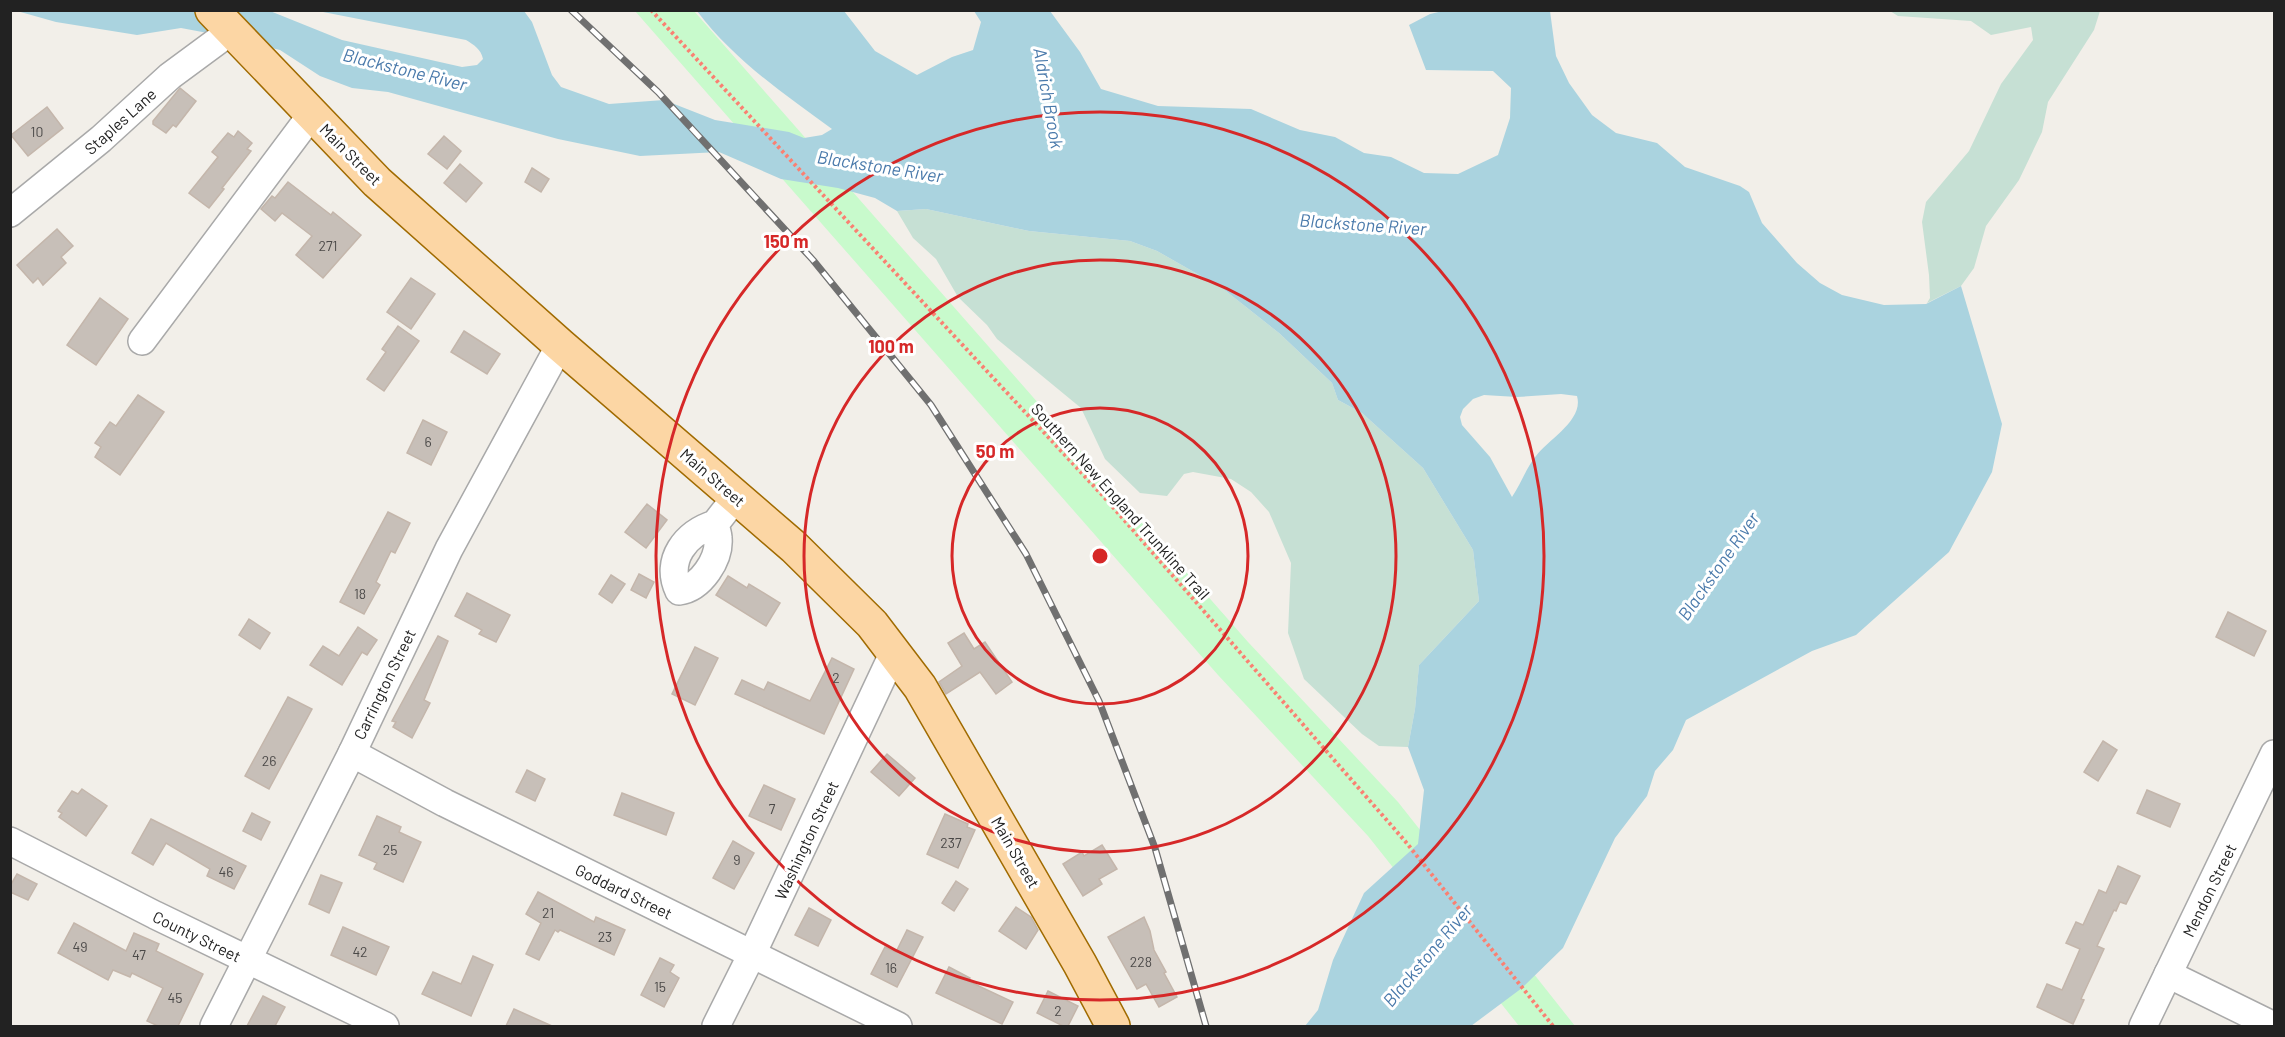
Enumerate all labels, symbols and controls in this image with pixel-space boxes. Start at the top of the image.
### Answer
water label: Blackstone River [341,43,470,95]
water label: Aldrich Brook [1029,46,1069,150]
street label: Staples Lane [80,84,160,158]
street label: Main Street [316,119,386,189]
house number: 10 [31,123,43,140]
water label: Blackstone River [815,145,945,187]
water label: Blackstone River [1299,209,1428,239]
text: 150 m [764,230,808,252]
house number: 271 [318,237,338,254]
text: 100 m [868,335,914,357]
street label: Southern New England Trunkline Trail [1028,399,1214,603]
house number: 6 [424,433,432,450]
text: 50 m [976,440,1014,462]
street label: Main Street [677,444,749,510]
water label: Blackstone River [1673,507,1764,624]
centre of rings [1090,546,1110,566]
house number: 18 [354,585,366,602]
street label: Carrington Street [349,626,419,742]
house number: 2 [832,669,840,686]
house number: 26 [262,752,276,769]
street label: Washington Street [770,778,842,902]
house number: 7 [769,800,776,817]
street label: Main Street [988,813,1044,891]
house number: 237 [940,834,962,851]
street label: Mendon Street [2178,840,2240,940]
house number: 25 [383,841,397,858]
house number: 9 [733,851,741,868]
street label: Goddard Street [572,859,676,923]
house number: 46 [219,863,233,880]
water label: Blackstone River [1378,899,1477,1011]
house number: 21 [542,904,554,921]
street label: County Street [150,906,244,966]
house number: 23 [598,928,612,945]
house number: 49 [72,938,88,955]
house number: 42 [352,943,368,960]
house number: 47 [132,946,146,963]
house number: 228 [1130,953,1152,970]
house number: 16 [885,959,897,976]
house number: 15 [654,978,666,995]
house number: 45 [168,989,182,1006]
house number: 2 [1054,1002,1062,1019]

